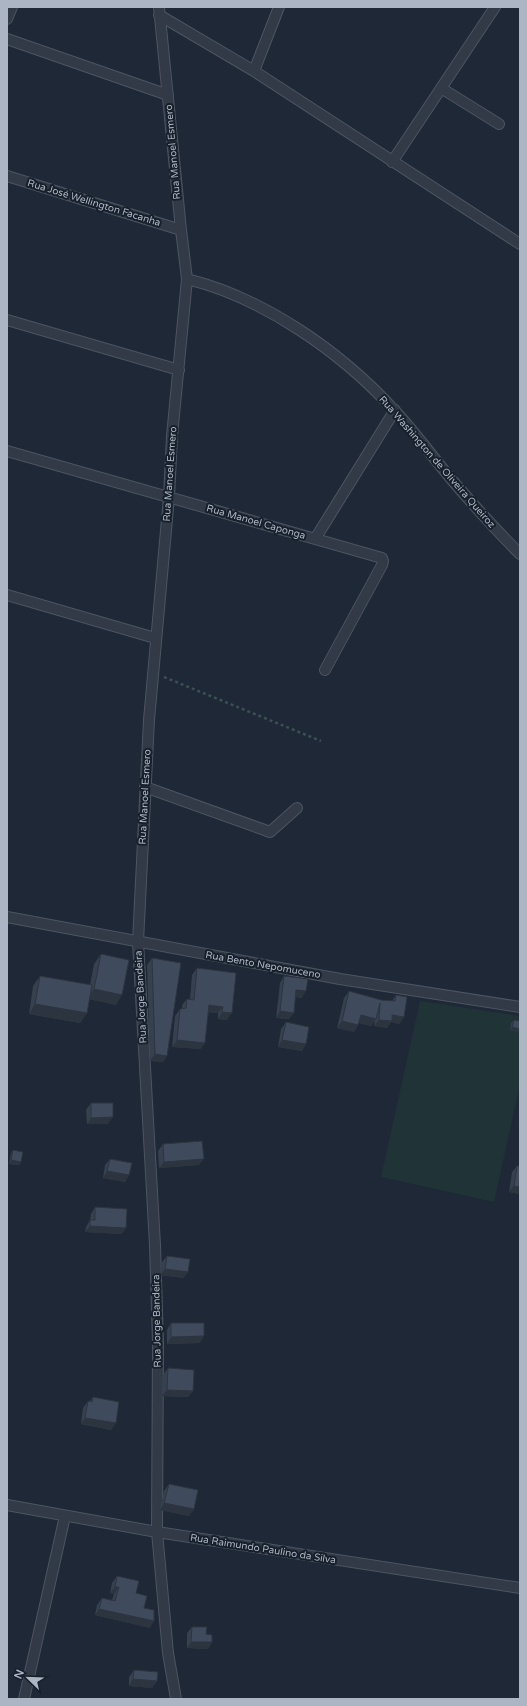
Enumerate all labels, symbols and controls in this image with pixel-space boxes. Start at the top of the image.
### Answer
street label: Rua Manoel Esmero [163,104,183,200]
street label: Rua José Wellington Facanha [26,177,162,229]
street label: Rua Washington de Oliveira Queiroz [376,394,498,531]
street label: Rua Manoel Esmero [161,426,179,522]
street label: Rua Manoel Caponga [205,502,307,542]
street label: Rua Manoel Esmero [137,749,153,845]
street label: Rua Bento Nepomuceno [205,949,321,981]
street label: Rua Jorge Bandeira [133,950,149,1044]
street label: Rua Jorge Bandeira [150,1274,164,1368]
street label: Rua Raimundo Paulino da Silva [189,1532,337,1566]
north arrow [8,1658,48,1698]
text: N [12,1668,27,1681]

